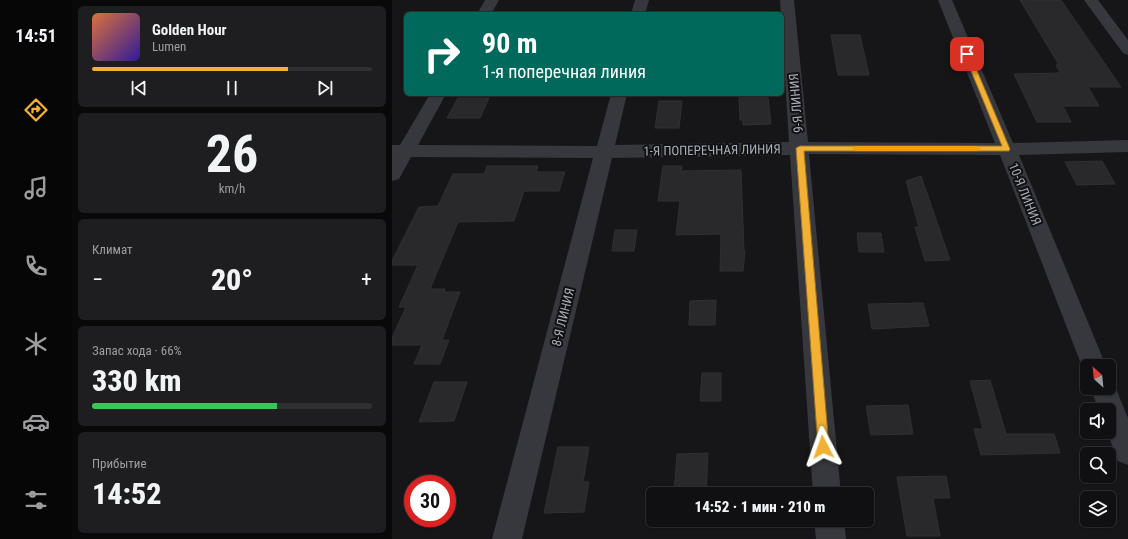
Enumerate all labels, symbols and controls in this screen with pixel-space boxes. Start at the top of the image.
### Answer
text: Golden Hour [152,21,227,39]
text: 14:51 [15,25,57,46]
text: 90 m [482,27,538,60]
icon: right [416,28,468,80]
pin [950,37,984,71]
text: Lumen [152,39,186,54]
icon: arrive [956,43,978,65]
text: 1-я поперечная линия [482,61,646,82]
street label: 9-Я ЛИНИЯ [786,73,806,133]
icon: previous [128,77,150,99]
icon: pause [221,77,243,99]
icon: next [314,77,336,99]
icon: directions [22,96,50,124]
text: 26 [206,124,258,185]
street label: 1-Я ПОПЕРЕЧНАЯ ЛИНИЯ [643,141,781,159]
street label: 10-Я ЛИНИЯ [1006,161,1044,227]
icon: music [22,174,50,202]
text: km/h [219,181,245,196]
text: Климат [92,242,133,257]
icon: phone [22,252,50,280]
text: 20° [211,262,253,297]
text: − [92,267,103,292]
text: + [361,267,372,292]
street label: 8-Я ЛИНИЯ [549,286,577,348]
icon: climate [22,330,50,358]
text: Запас хода · 66% [92,343,182,358]
north arrow [1080,359,1116,395]
map controls [1080,359,1116,527]
text: 330 km [92,363,181,398]
button: sound [1080,403,1116,439]
icon: car [22,408,50,436]
position arrow [802,426,844,468]
button: search [1080,447,1116,483]
text: Прибытие [92,456,147,471]
speed limit sign: 30 [404,475,456,527]
text: 14:52 [92,476,161,511]
icon: filters [22,486,50,514]
button: layers [1080,491,1116,527]
text: 14:52 · 1 мин · 210 m [695,498,825,516]

